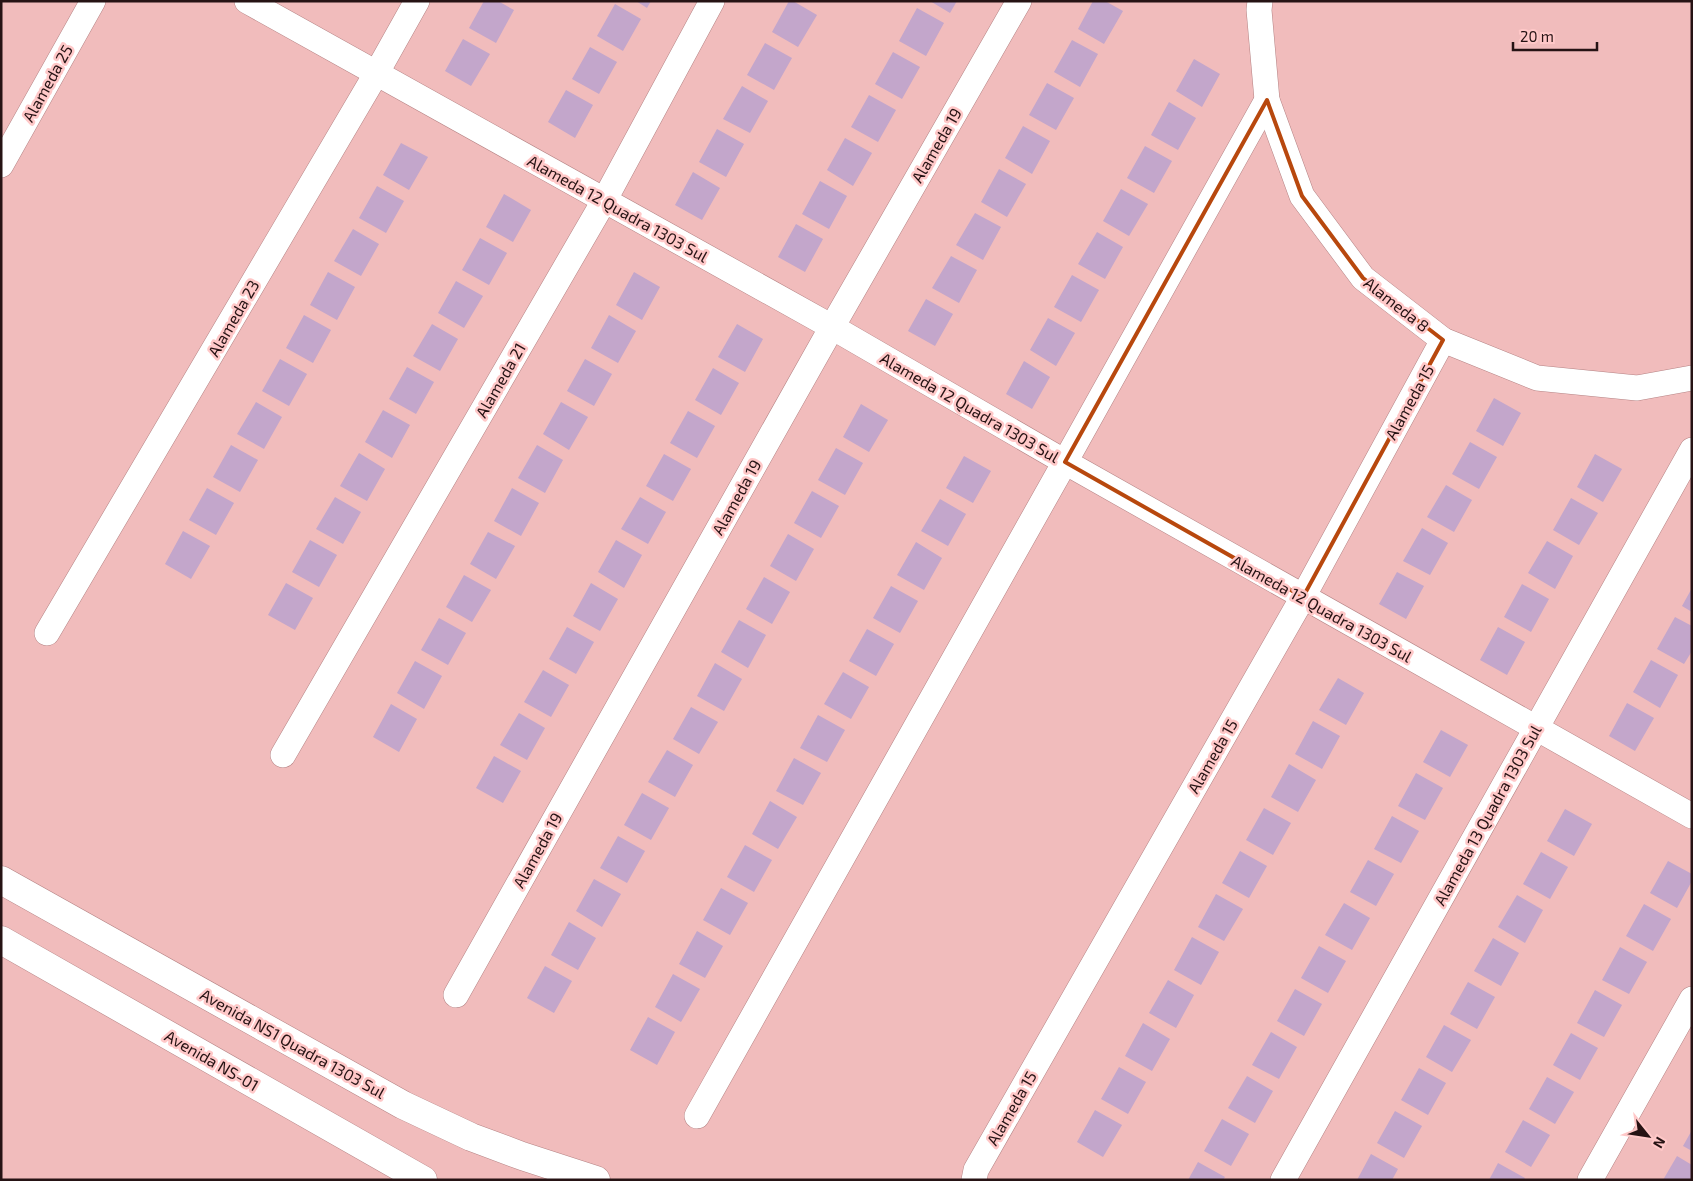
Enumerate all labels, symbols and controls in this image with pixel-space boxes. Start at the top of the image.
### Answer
scale bar [1513,20,1597,52]
text: 20 m [1520,27,1554,45]
street label: Alameda 25 [18,41,76,125]
street label: Alameda 19 [907,104,965,186]
street label: Alameda 12 Quadra 1303 Sul [524,150,712,267]
street label: Alameda 8 [1361,273,1433,335]
street label: Alameda 23 [203,276,263,360]
street label: Alameda 21 [471,339,529,421]
street label: Alameda 12 Quadra 1303 Sul [877,348,1063,467]
street label: Alameda 15 [1381,361,1437,443]
street label: Alameda 19 [708,456,764,538]
street label: Alameda 12 Quadra 1303 Sul [1228,550,1416,667]
street label: Alameda 15 [1183,715,1241,797]
street label: Alameda 13 Quadra 1303 Sul [1429,721,1546,909]
street label: Alameda 19 [509,809,565,891]
street label: Avenida NS1 Quadra 1303 Sul [197,984,389,1103]
street label: Avenida NS-01 [162,1026,262,1094]
street label: Alameda 15 [982,1067,1040,1149]
north arrow [1623,1111,1673,1161]
text: N [1650,1134,1670,1151]

